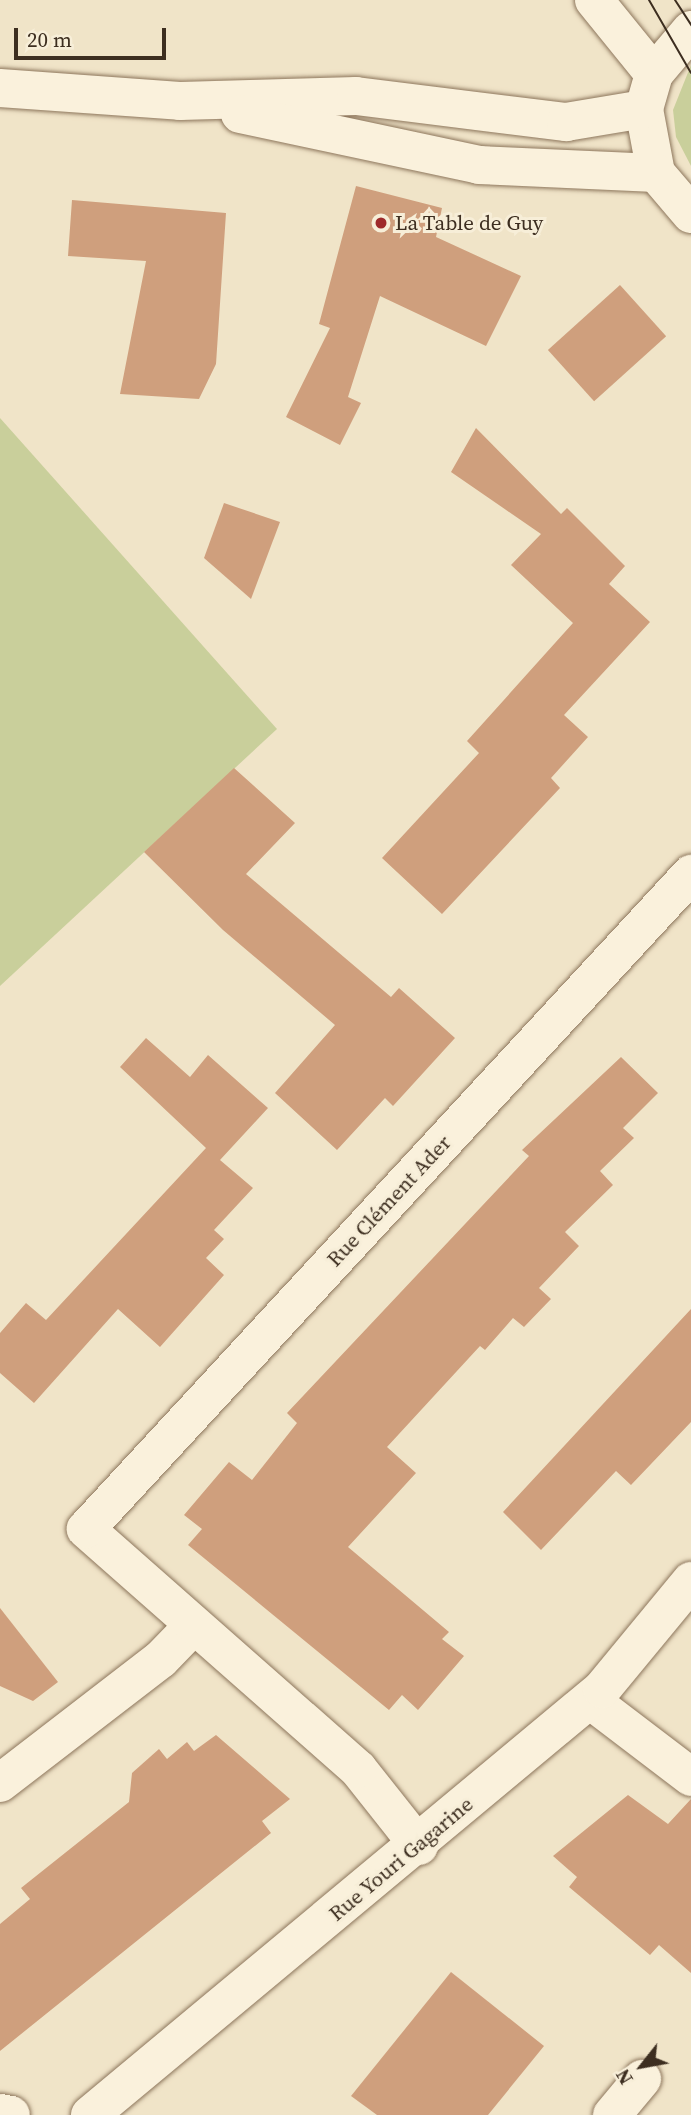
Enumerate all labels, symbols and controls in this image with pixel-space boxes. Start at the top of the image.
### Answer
scale bar [18,14,170,58]
text: 20 m [27,25,72,54]
place label: La Table de Guy [395,210,544,236]
marker: La Table de Guy [373,215,389,231]
street label: Rue Clément Ader [322,1130,456,1272]
street label: Rue Youri Gagarine [324,1791,478,1927]
north arrow [607,2031,677,2101]
text: N [609,2064,639,2089]

